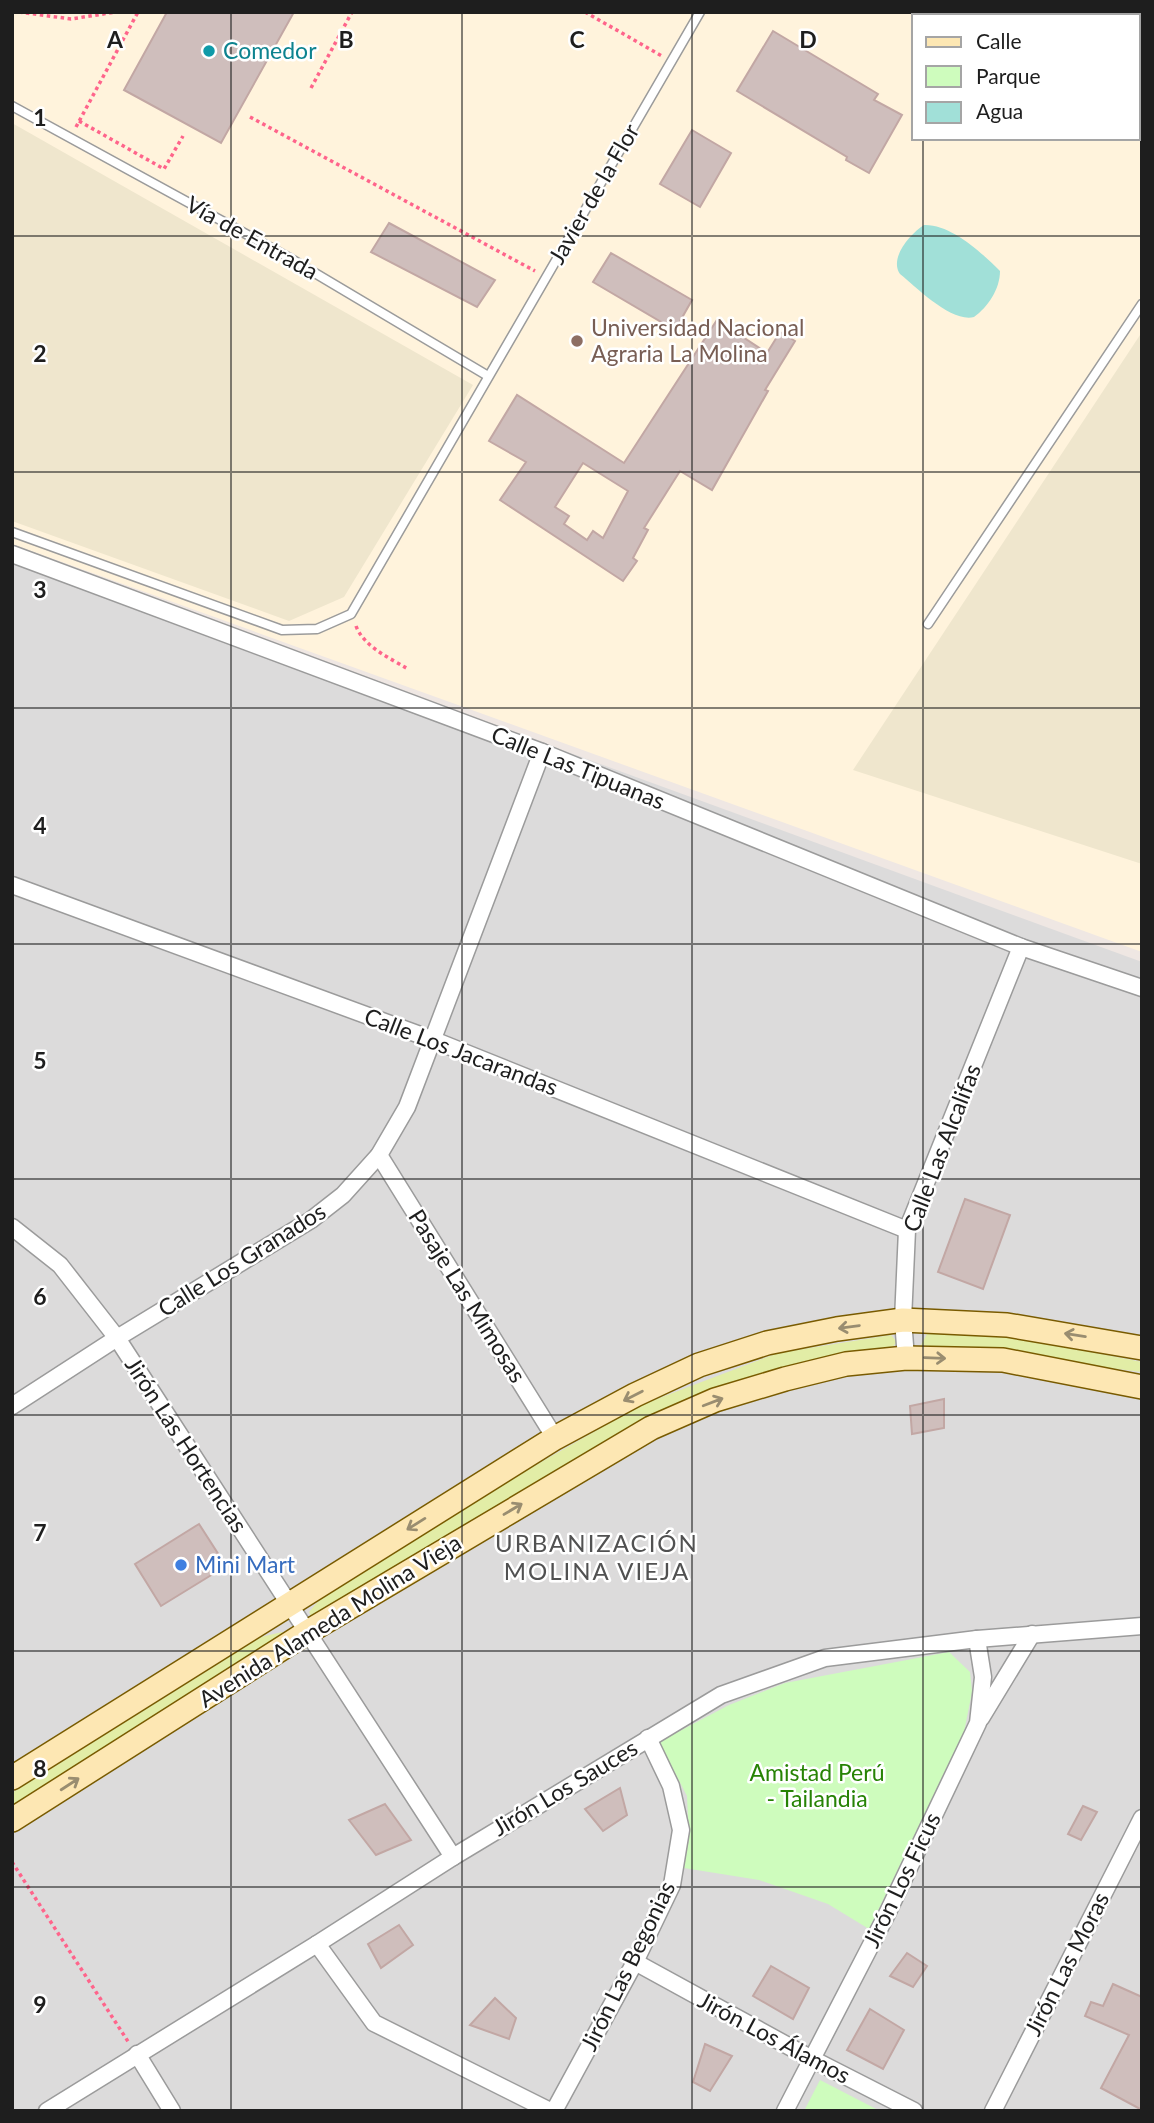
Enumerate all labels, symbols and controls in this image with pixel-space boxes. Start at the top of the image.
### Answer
legend [912,14,1140,140]
text: A [106,25,124,53]
text: B [338,25,354,53]
text: C [569,25,585,53]
text: D [799,25,817,53]
text: Calle [976,28,1021,53]
place label: Comedor [223,36,317,64]
marker: Comedor [201,43,217,59]
text: Parque [976,63,1041,88]
text: Agua [976,98,1023,123]
text: 1 [33,103,47,131]
street label: Javier de la Flor [542,118,645,269]
street label: Vía de Entrada [182,189,323,285]
place label: Universidad Nacional Agraria La Molina [591,313,804,367]
marker: Universidad Nacional Agraria La Molina [569,333,585,349]
text: 2 [33,339,47,367]
text: 3 [33,575,47,603]
street label: Calle Las Tipuanas [488,720,669,815]
text: 4 [33,811,47,839]
street label: Calle Los Jacarandas [361,1001,562,1101]
text: 5 [33,1046,47,1074]
street label: Calle Las Alcalifas [896,1060,986,1236]
street label: Calle Los Granados [153,1196,330,1322]
street label: Pasaje Las Mimosas [403,1204,532,1387]
text: 6 [33,1282,47,1310]
one-way arrow [838,1321,860,1334]
one-way arrow [1064,1328,1087,1341]
street label: Jirón Las Hortencias [120,1352,254,1537]
one-way arrow [923,1352,946,1365]
one-way arrow [623,1390,644,1404]
one-way arrow [702,1394,724,1407]
one-way arrow [503,1502,523,1516]
text: 7 [33,1518,47,1546]
one-way arrow [407,1518,427,1532]
street label: Avenida Alameda Molina Vieja [193,1528,466,1713]
district label: URBANIZACIÓN MOLINA VIEJA [495,1528,699,1585]
place label: Mini Mart [195,1550,296,1578]
marker: Mini Mart [173,1557,189,1573]
street label: Jirón Los Sauces [487,1733,642,1841]
text: 8 [33,1754,47,1782]
park label: Amistad Perú - Tailandia [750,1758,884,1812]
one-way arrow [59,1776,79,1790]
street label: Jirón Los Ficus [856,1807,946,1952]
street label: Jirón Las Begonias [574,1876,680,2055]
street label: Jirón Las Moras [1018,1887,1114,2040]
street label: Jirón Los Álamos [694,1985,855,2089]
text: 9 [33,1990,47,2018]

